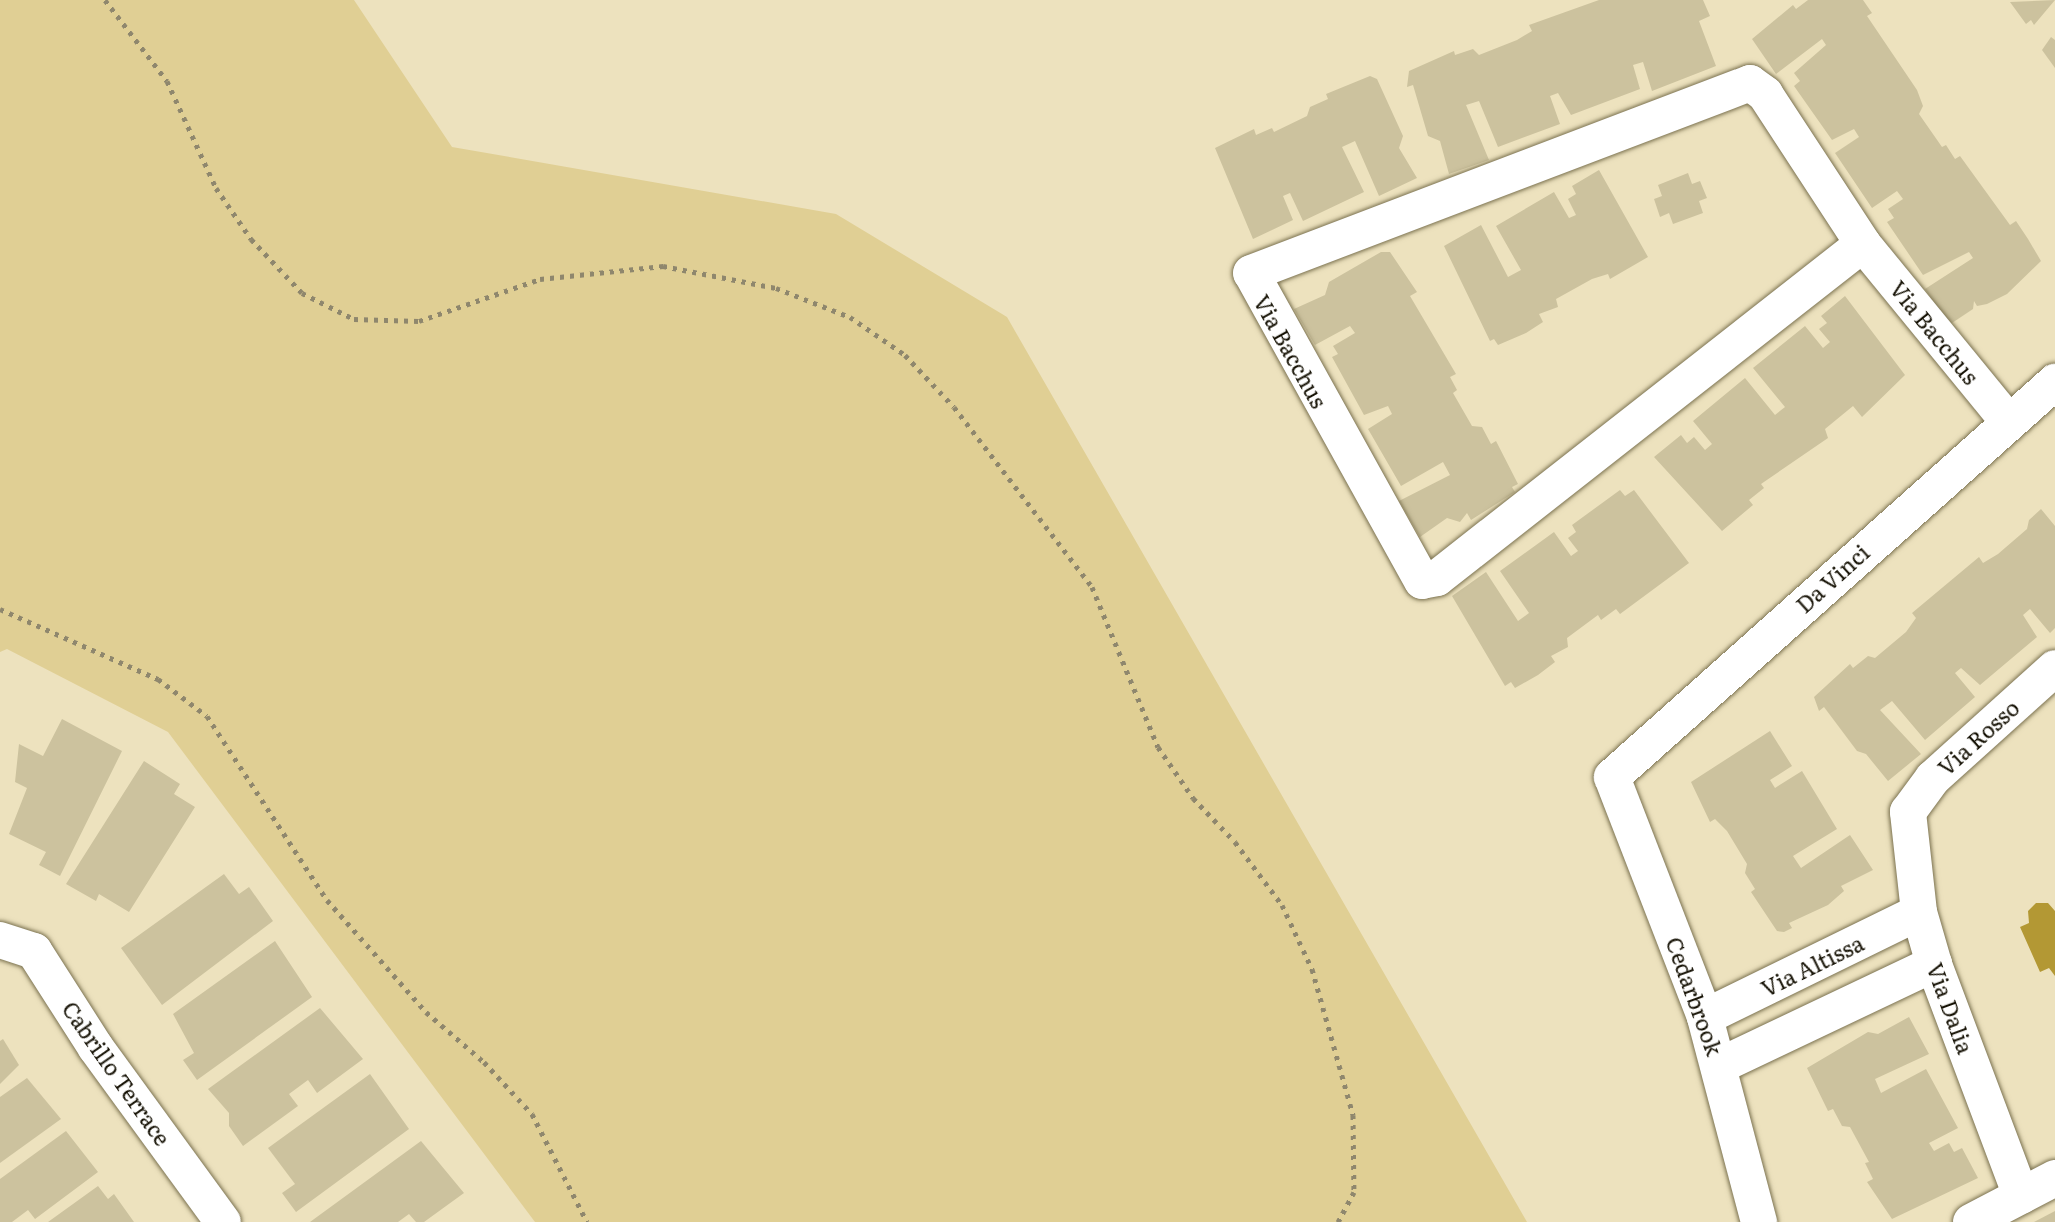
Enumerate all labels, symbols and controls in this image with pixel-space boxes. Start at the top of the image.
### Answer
street label: Via Bacchus [1885,275,1985,389]
street label: Via Bacchus [1249,290,1333,412]
street label: Da Vinci [1790,538,1874,618]
street label: Via Rosso [1932,694,2024,780]
street label: Via Altissa [1756,929,1868,1001]
street label: Cedarbrook [1661,933,1729,1059]
street label: Via Dalia [1922,959,1980,1057]
street label: Cabrillo Terrace [58,996,176,1150]

